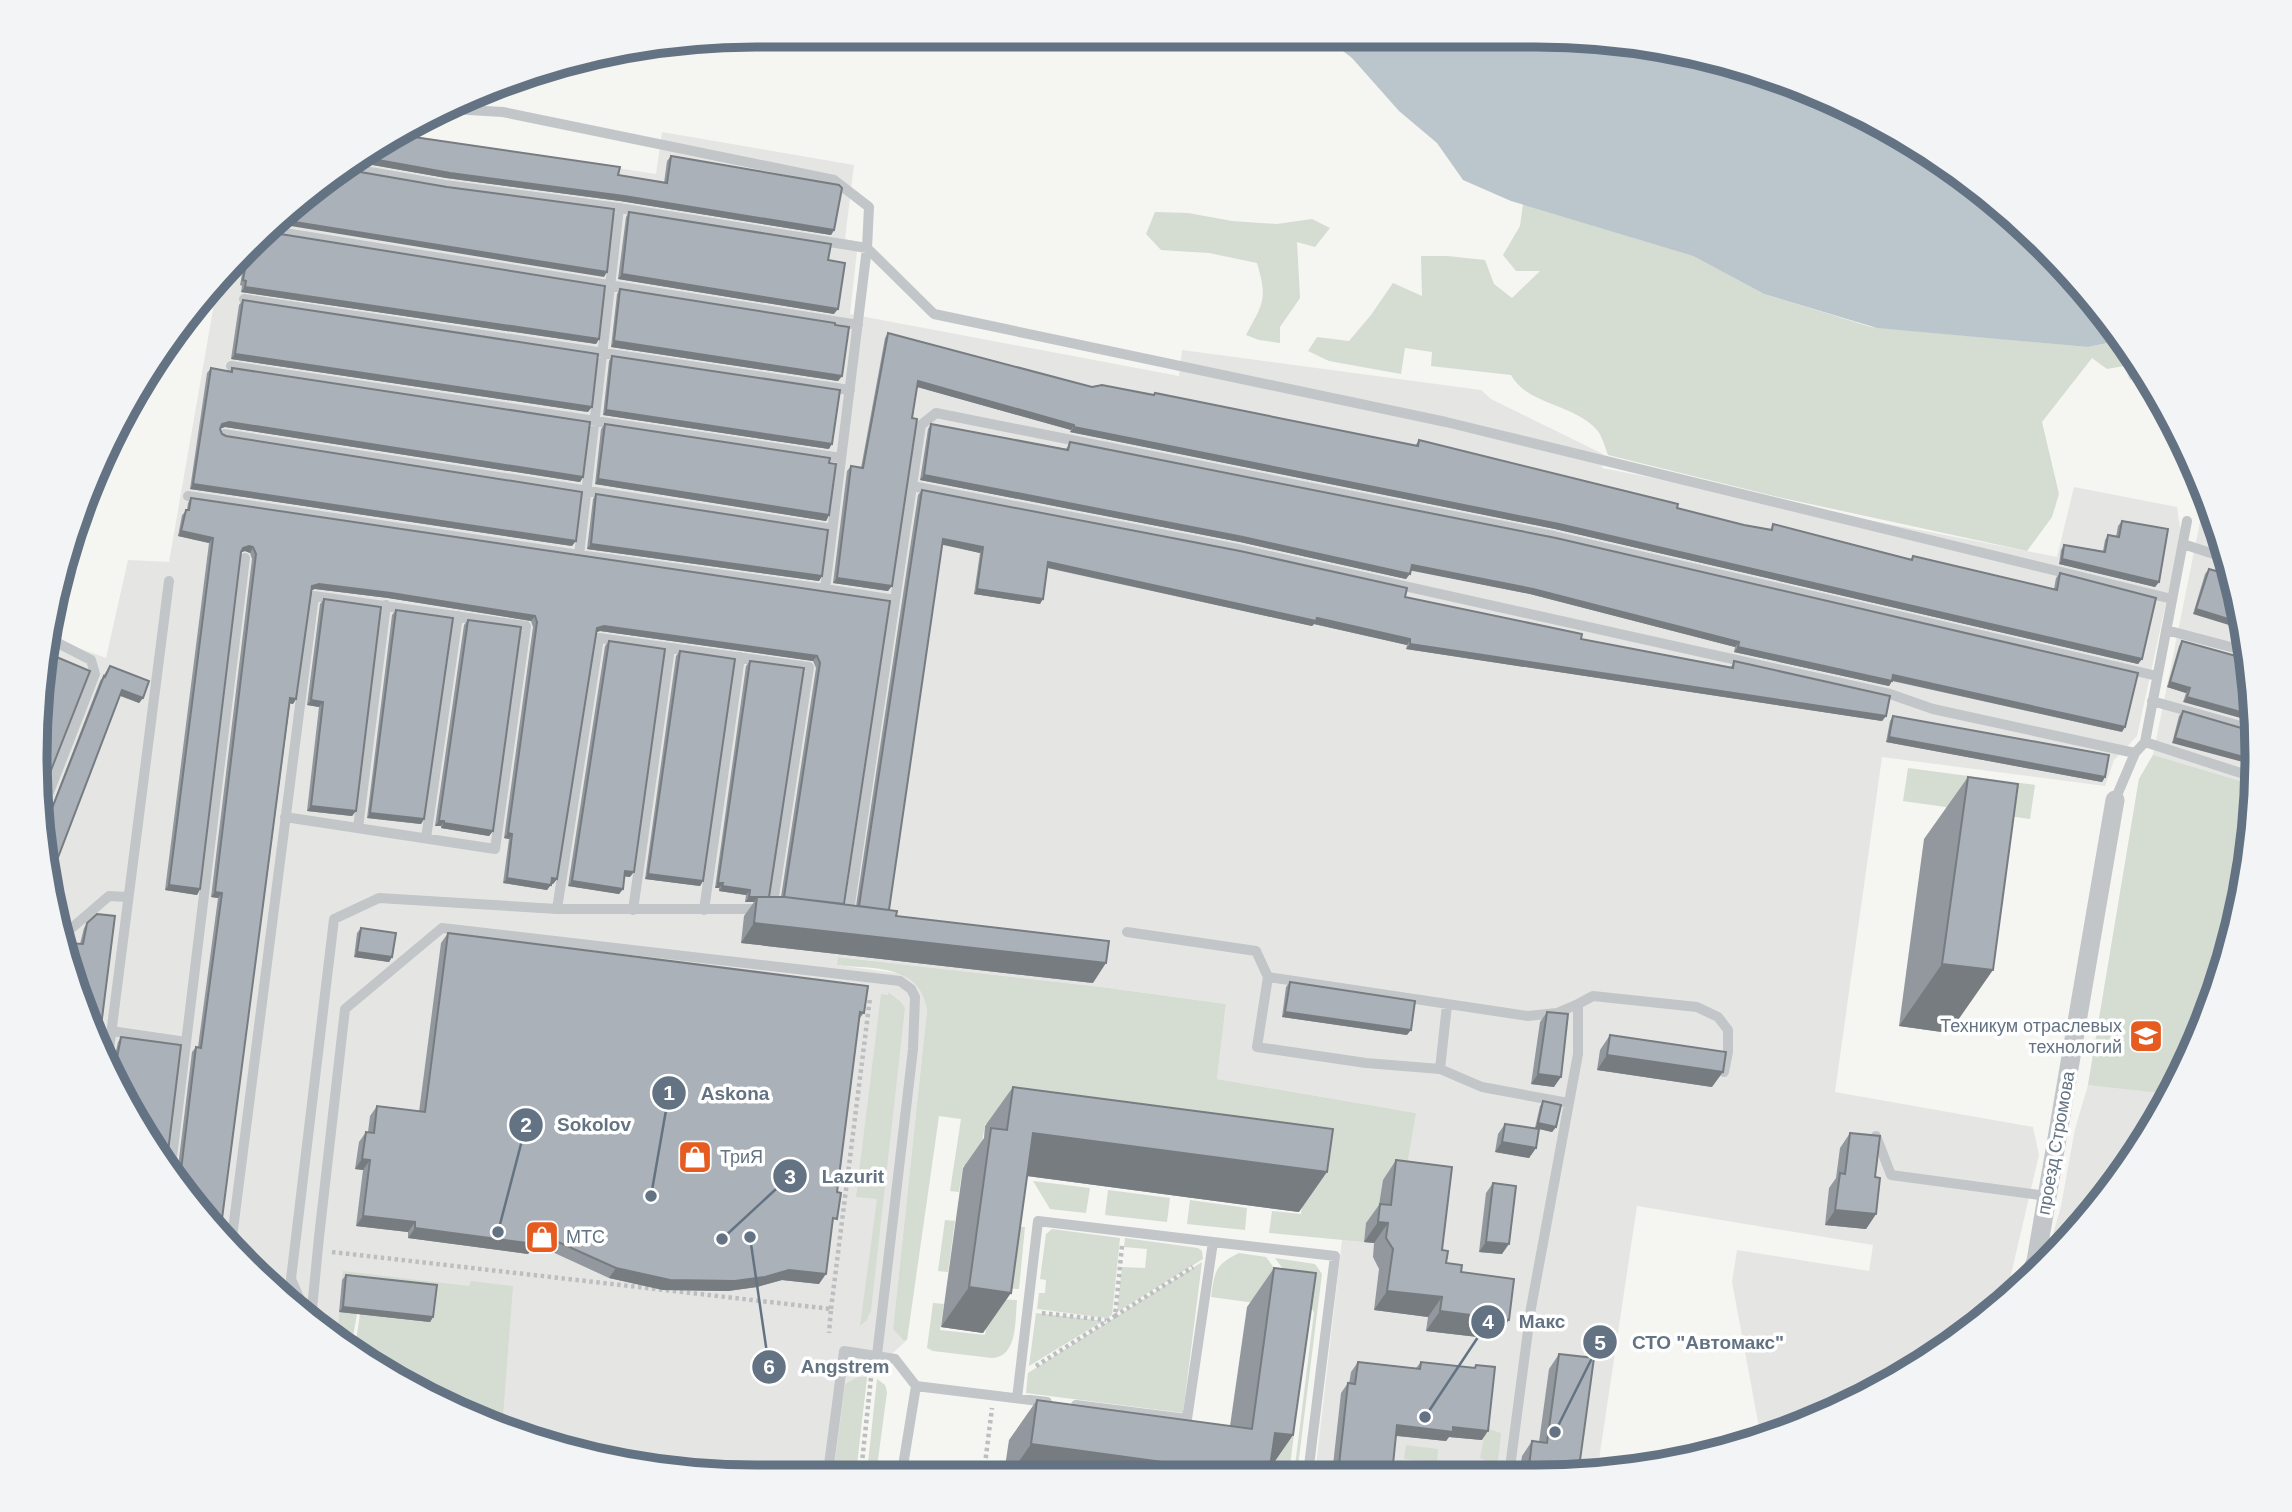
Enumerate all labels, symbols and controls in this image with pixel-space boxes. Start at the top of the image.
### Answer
place label: Техникум отраслевых технологий [1940,1016,2122,1057]
school or university icon: Техникум отраслевых технологий [2127,1017,2165,1055]
street label: проезд Стромова [2033,1069,2079,1217]
callout: Askona [651,1073,783,1113]
text: 1 [663,1081,675,1104]
text: Askona [701,1083,770,1104]
callout: Sokolov [508,1105,645,1145]
text: 2 [520,1113,532,1136]
text: Sokolov [557,1114,631,1135]
shop icon: ТриЯ [676,1138,714,1176]
place label: ТриЯ [720,1147,763,1167]
callout: Lazurit [773,1156,898,1196]
text: 3 [784,1165,796,1188]
text: Lazurit [822,1166,885,1187]
shop icon: МТС [523,1218,561,1256]
place label: МТС [566,1227,605,1247]
callout: Макс [1470,1302,1580,1342]
text: 4 [1482,1310,1494,1333]
text: Макс [1519,1311,1566,1332]
callout: СТО "Автомакс" [1582,1322,1798,1362]
text: 5 [1594,1331,1606,1354]
text: СТО "Автомакс" [1632,1332,1784,1353]
callout: Angstrem [751,1347,903,1387]
text: 6 [763,1355,775,1378]
text: Angstrem [801,1356,889,1377]

